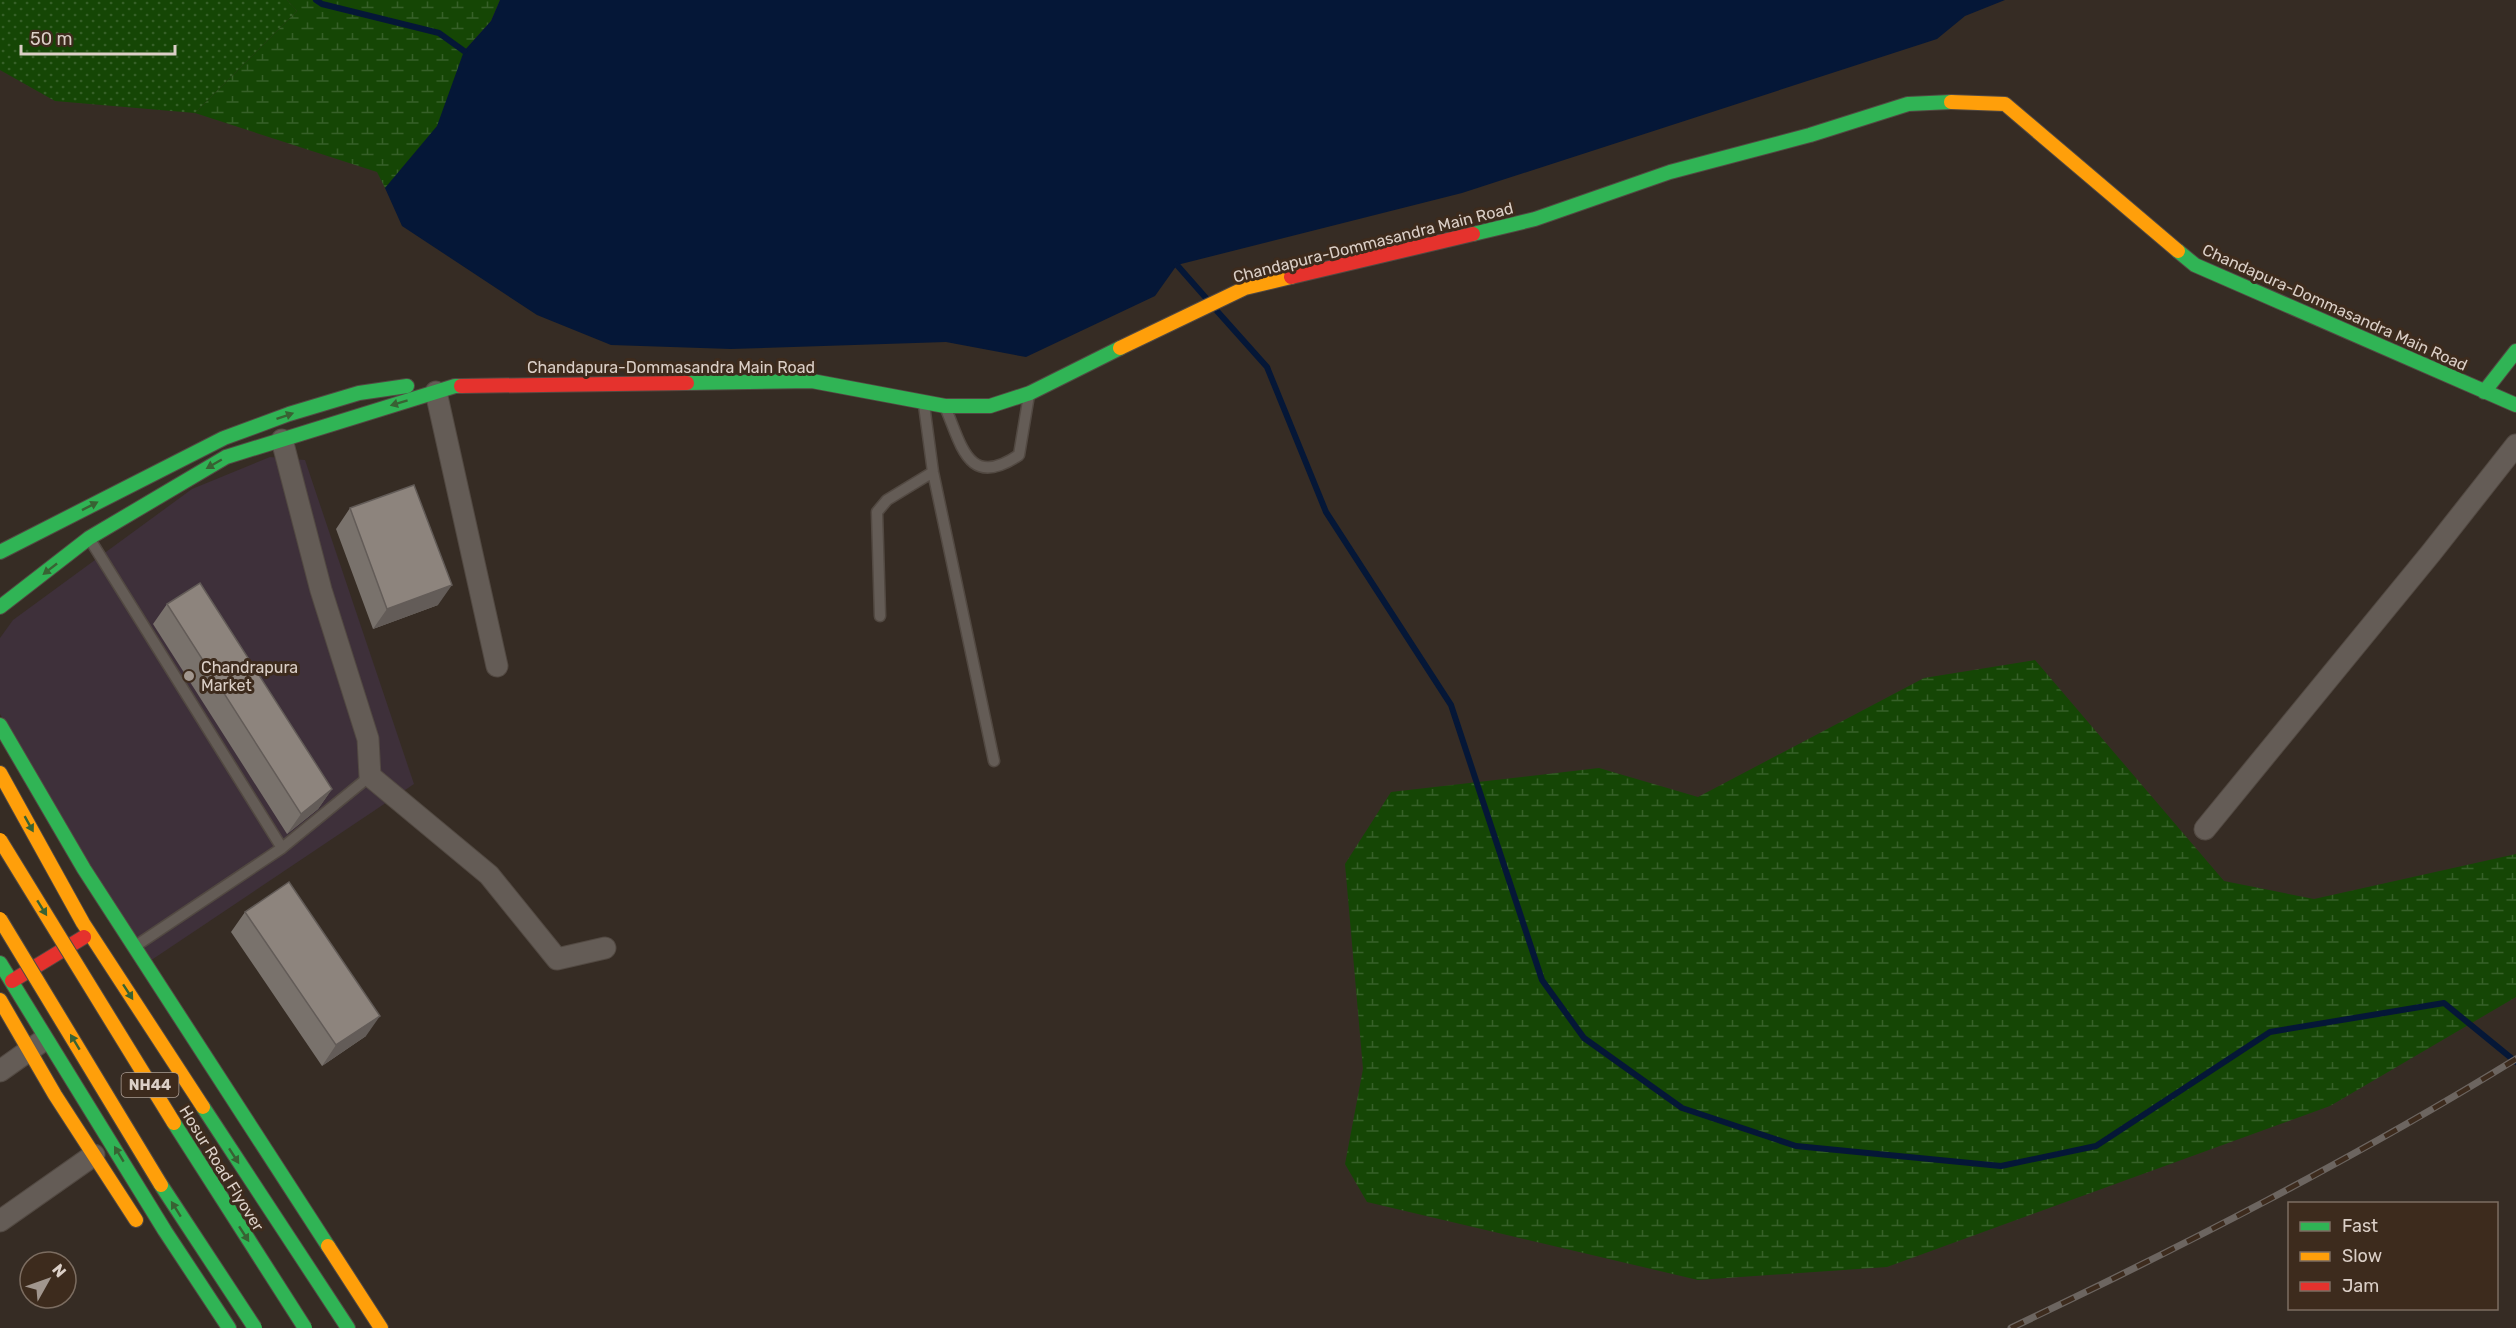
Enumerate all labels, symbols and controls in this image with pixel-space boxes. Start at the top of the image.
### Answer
scale bar [21,18,176,56]
text: 50 m [30,28,73,50]
street label: Chandapura-Dommasandra Main Road [1231,198,1515,287]
street label: Chandapura-Dommasandra Main Road [2199,240,2470,375]
street label: Chandapura-Dommasandra Main Road [527,358,815,377]
one-way arrow [390,399,408,408]
one-way arrow [276,410,294,420]
one-way arrow [206,459,222,470]
one-way arrow [81,502,98,511]
one-way arrow [42,562,57,574]
place label: Chandrapura Market [201,658,298,695]
marker: Chandrapura Market [182,669,196,683]
one-way arrow [24,816,34,833]
one-way arrow [36,900,47,916]
one-way arrow [122,984,133,1000]
one-way arrow [70,1034,81,1050]
road number: NH44 [122,1073,178,1097]
street label: Hosur Road Flyover [175,1102,268,1234]
one-way arrow [113,1146,124,1162]
one-way arrow [228,1148,239,1164]
one-way arrow [171,1201,182,1217]
legend [2288,1202,2498,1310]
text: Fast [2342,1215,2378,1237]
one-way arrow [238,1226,249,1242]
text: Slow [2342,1245,2382,1267]
north arrow [18,1250,78,1310]
text: N [48,1260,70,1281]
text: Jam [2342,1275,2379,1297]

